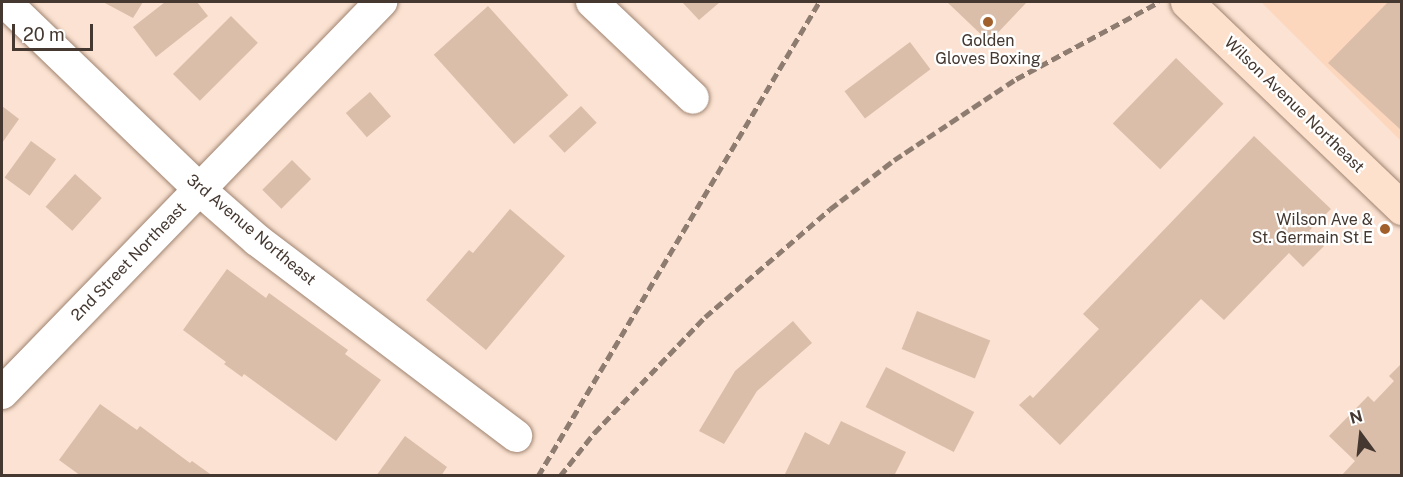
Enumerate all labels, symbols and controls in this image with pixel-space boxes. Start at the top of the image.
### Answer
scale bar [15,12,96,50]
marker: Golden Gloves Boxing [981,15,995,29]
text: 20 m [23,24,65,45]
place label: Golden Gloves Boxing [935,31,1041,69]
street label: Wilson Avenue Northeast [1220,33,1368,177]
street label: 3rd Avenue Northeast [182,170,320,290]
street label: 2nd Street Northeast [68,199,190,325]
place label: Wilson Ave & St. Germain St E [1252,210,1373,248]
marker: Wilson Ave & St. Germain St E [1378,222,1392,236]
north arrow [1331,405,1391,465]
text: N [1348,406,1365,428]

